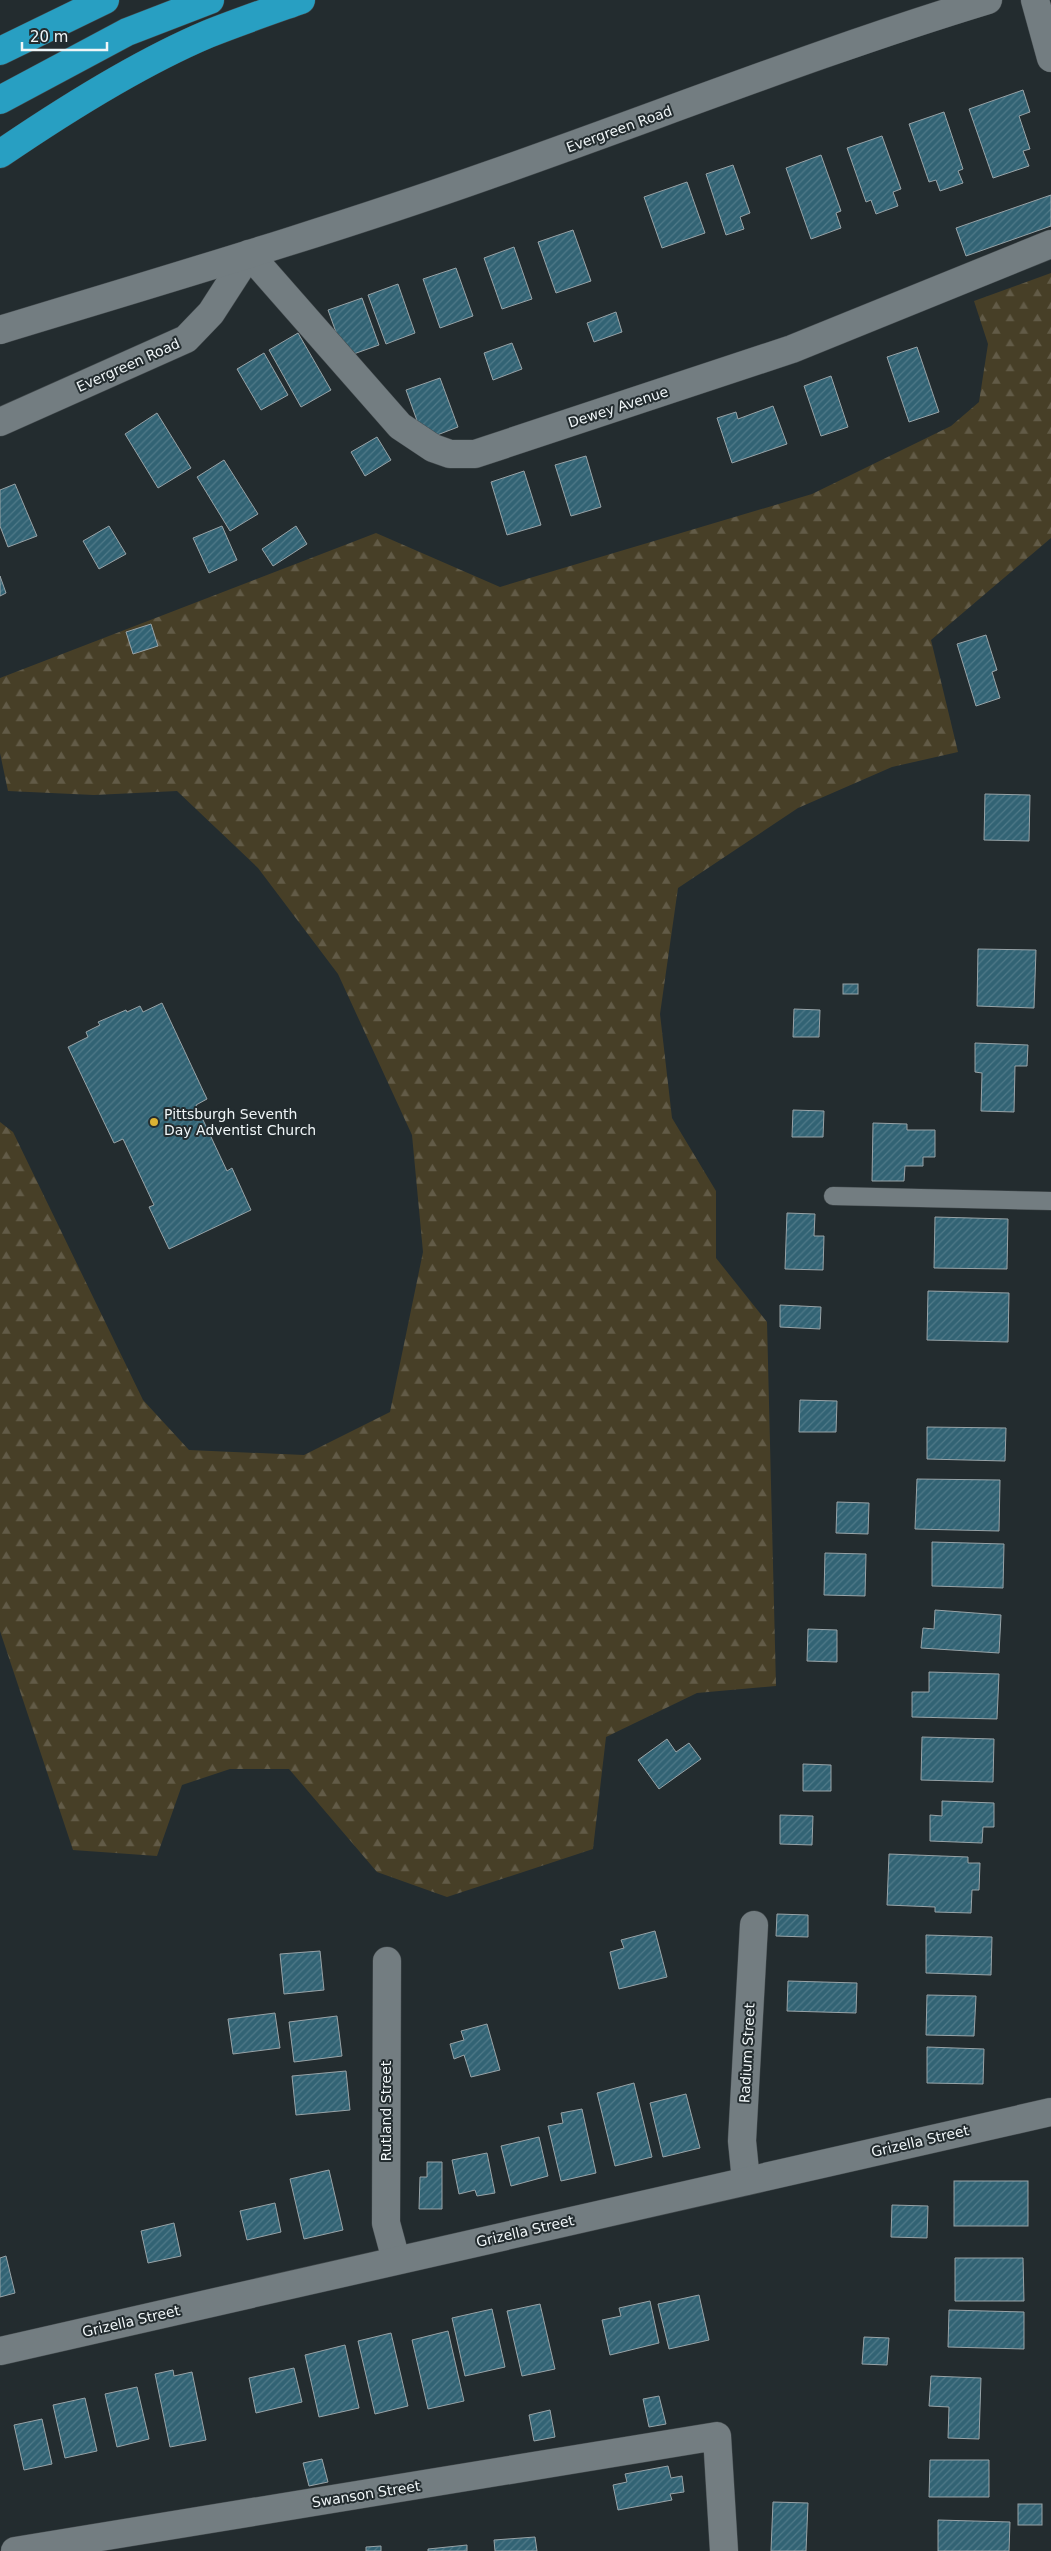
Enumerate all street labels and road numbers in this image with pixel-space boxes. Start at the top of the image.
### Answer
street label: Evergreen Road [564,102,674,156]
street label: Evergreen Road [74,335,182,395]
street label: Dewey Avenue [566,383,670,431]
street label: Radium Street [736,2002,758,2103]
street label: Rutland Street [378,2060,394,2161]
street label: Grizella Street [870,2122,971,2160]
street label: Grizella Street [475,2212,576,2250]
street label: Grizella Street [81,2302,182,2340]
street label: Swanson Street [311,2477,422,2510]

